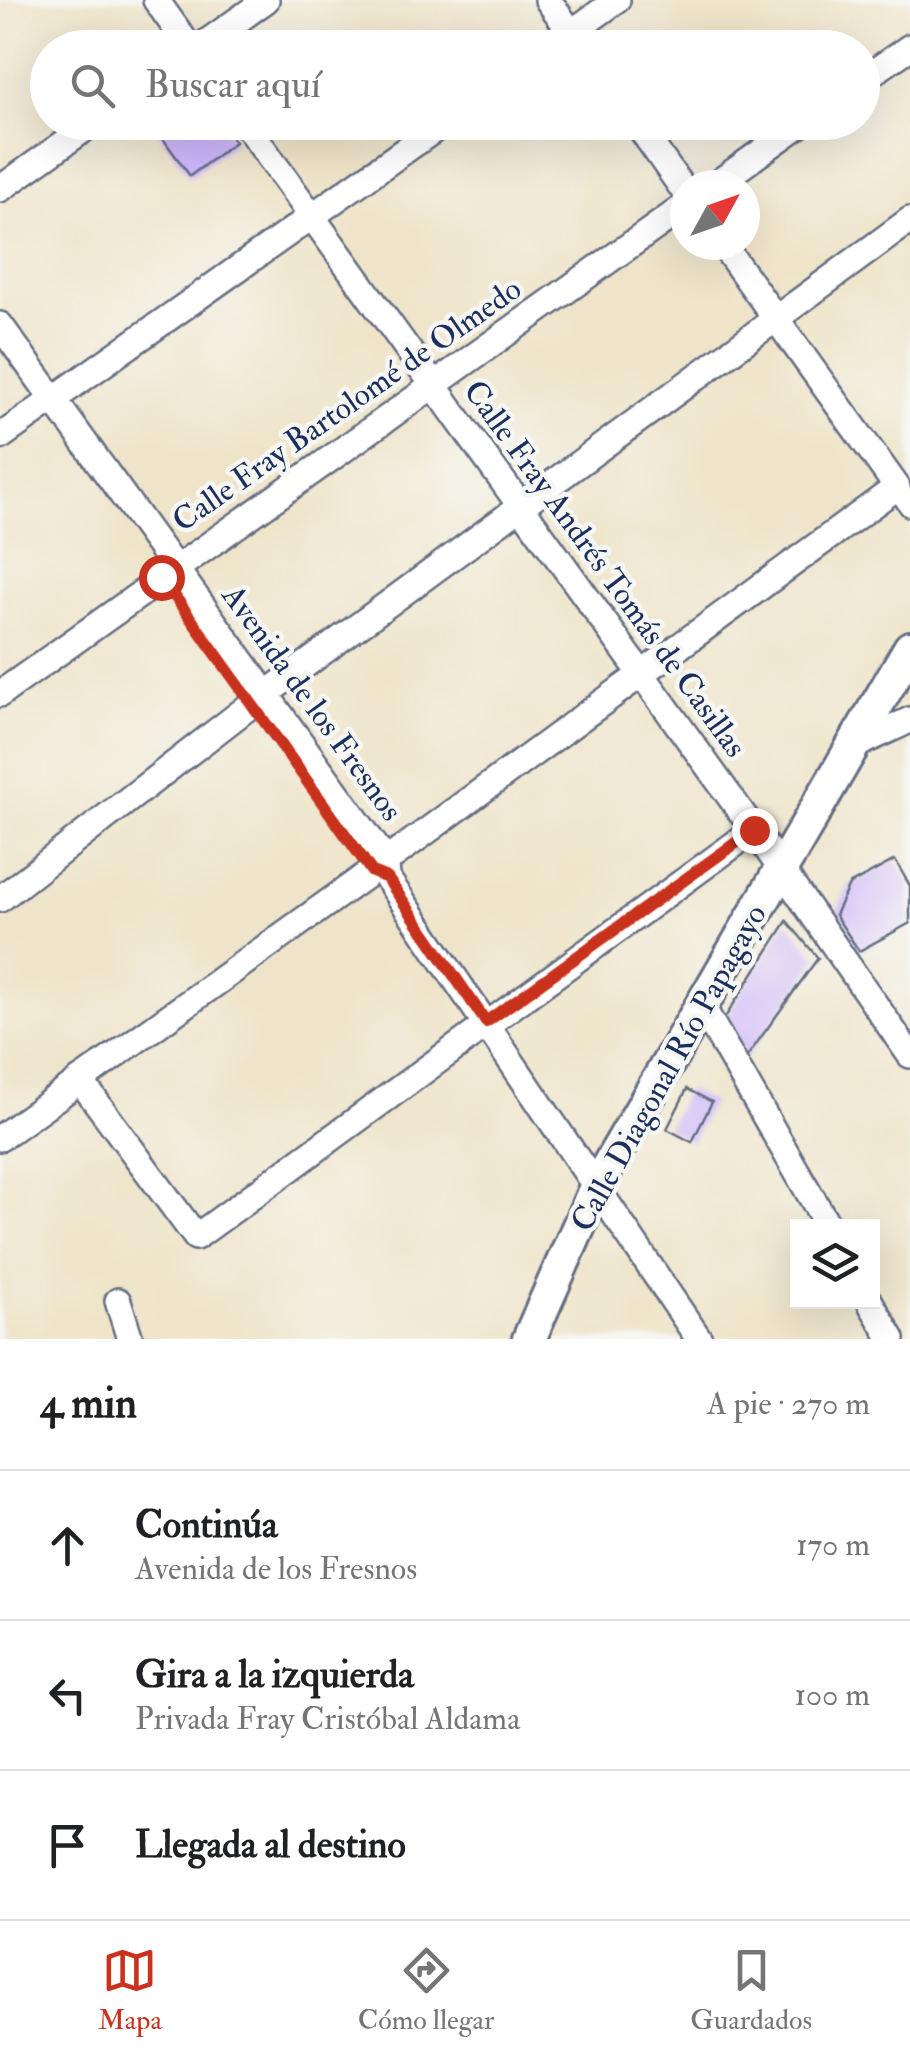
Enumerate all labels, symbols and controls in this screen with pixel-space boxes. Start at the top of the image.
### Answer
search box [30,30,880,140]
icon: search [65,58,120,113]
text: Buscar aquí [145,61,321,109]
north arrow [670,170,760,260]
street label: Calle Fray Bartolomé de Olmedo [165,269,529,541]
street label: Calle Fray Andrés Tomás de Casillas [455,373,755,765]
route start [139,555,185,601]
street label: Avenida de los Fresnos [212,576,411,829]
route end [732,808,778,854]
street label: Calle Diagonal Río Papagayo [562,897,776,1239]
map controls [790,1219,880,1309]
button: layers [790,1219,880,1309]
text: 4 min [40,1378,137,1430]
text: A pie · 270 m [707,1384,870,1424]
text: Continúa [135,1501,278,1549]
icon: ahead [40,1518,95,1573]
text: 170 m [796,1525,870,1565]
text: Avenida de los Fresnos [135,1549,417,1589]
text: Gira a la izquierda [135,1651,414,1699]
icon: left [40,1668,95,1723]
text: 100 m [794,1675,870,1715]
text: Privada Fray Cristóbal Aldama [135,1699,520,1739]
icon: arrive [40,1818,95,1873]
text: Llegada al destino [135,1821,406,1869]
tab: Mapa [98,1943,162,2038]
tab: Cómo llegar [358,1943,494,2038]
tab: Guardados [690,1943,812,2038]

